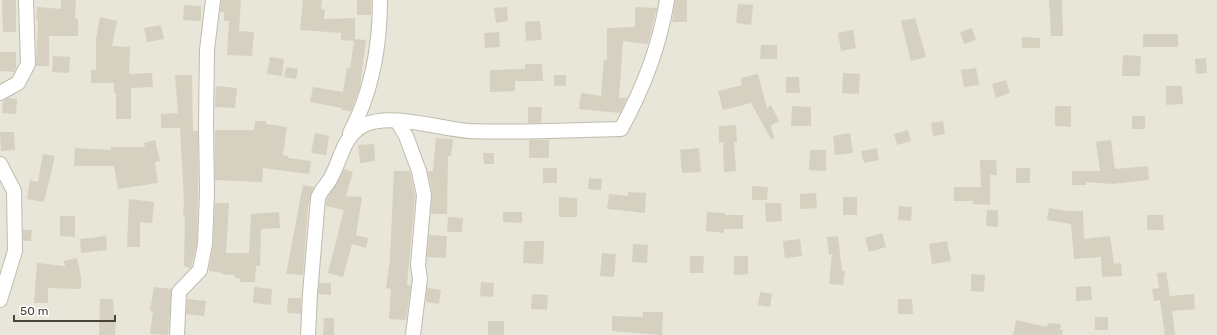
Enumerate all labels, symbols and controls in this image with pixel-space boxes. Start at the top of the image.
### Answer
scale bar [14,297,115,323]
text: 50 m [20,304,48,318]

